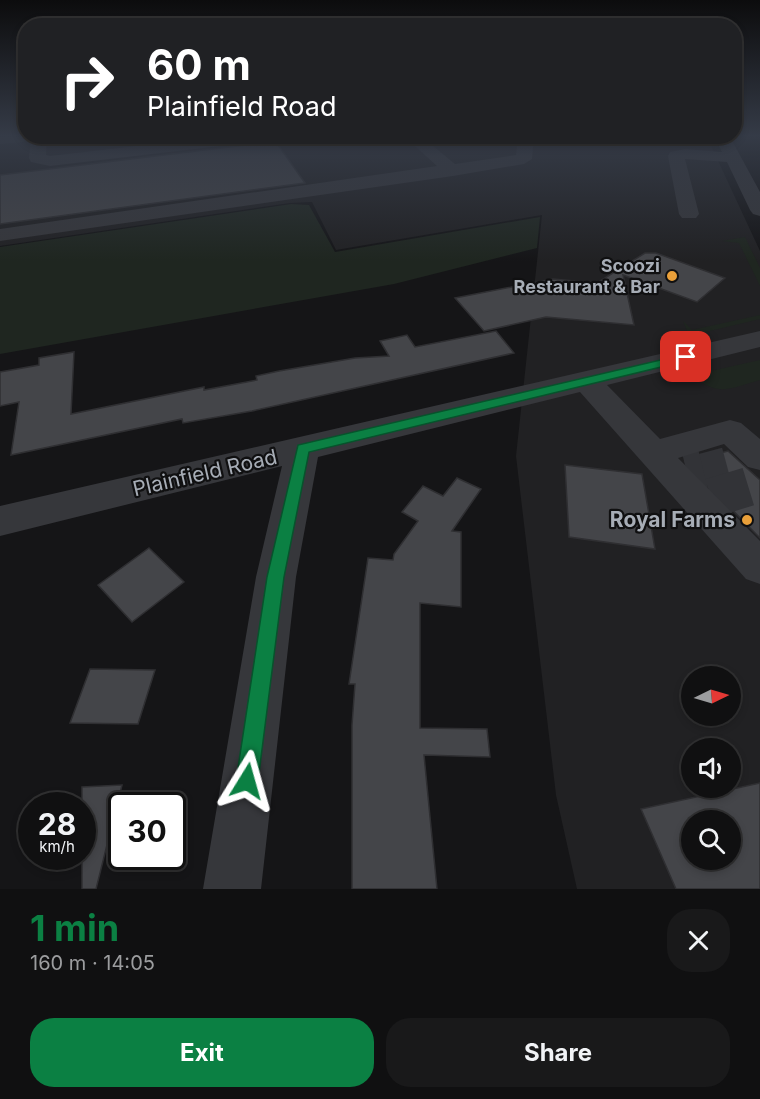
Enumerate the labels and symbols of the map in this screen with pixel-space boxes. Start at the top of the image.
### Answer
place label: Scoozi Restaurant & Bar [514,255,660,297]
marker: Scoozi Restaurant & Bar [665,269,679,283]
pin [660,331,711,382]
street label: Plainfield Road [130,444,280,501]
place label: Royal Farms [610,507,735,532]
marker: Royal Farms [740,513,754,527]
north arrow [681,666,741,726]
position arrow [215,749,279,813]
speed limit sign: 30 [108,792,186,870]

